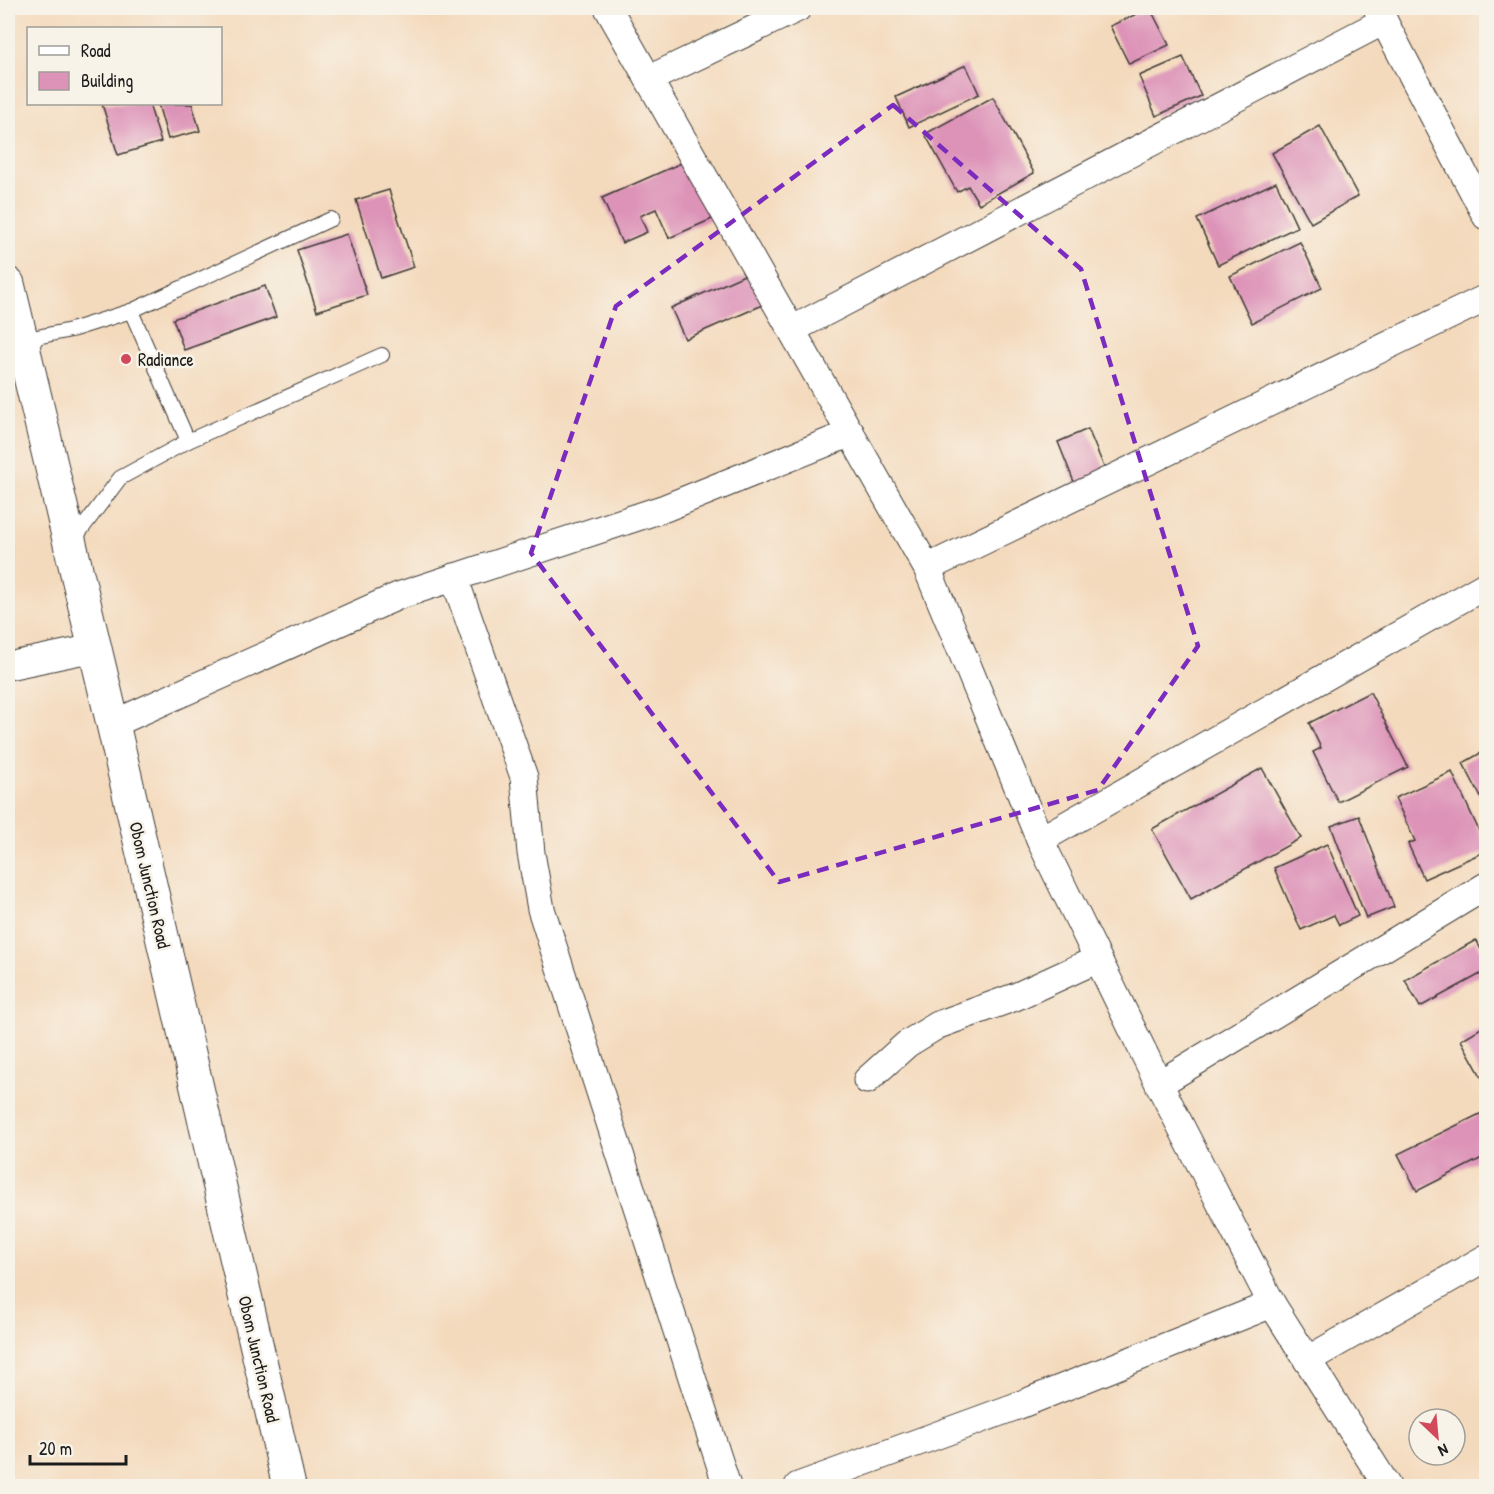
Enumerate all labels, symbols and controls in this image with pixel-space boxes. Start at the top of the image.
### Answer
legend [27,27,222,105]
text: Road [81,38,111,63]
text: Building [81,68,133,93]
place label: Radiance [138,347,194,372]
marker: Radiance [119,352,133,366]
street label: Obom Junction Road [123,819,177,951]
street label: Obom Junction Road [232,1293,286,1425]
north arrow [1407,1407,1467,1467]
scale bar [30,1428,126,1466]
text: 20 m [39,1436,72,1461]
text: N [1434,1439,1452,1462]

